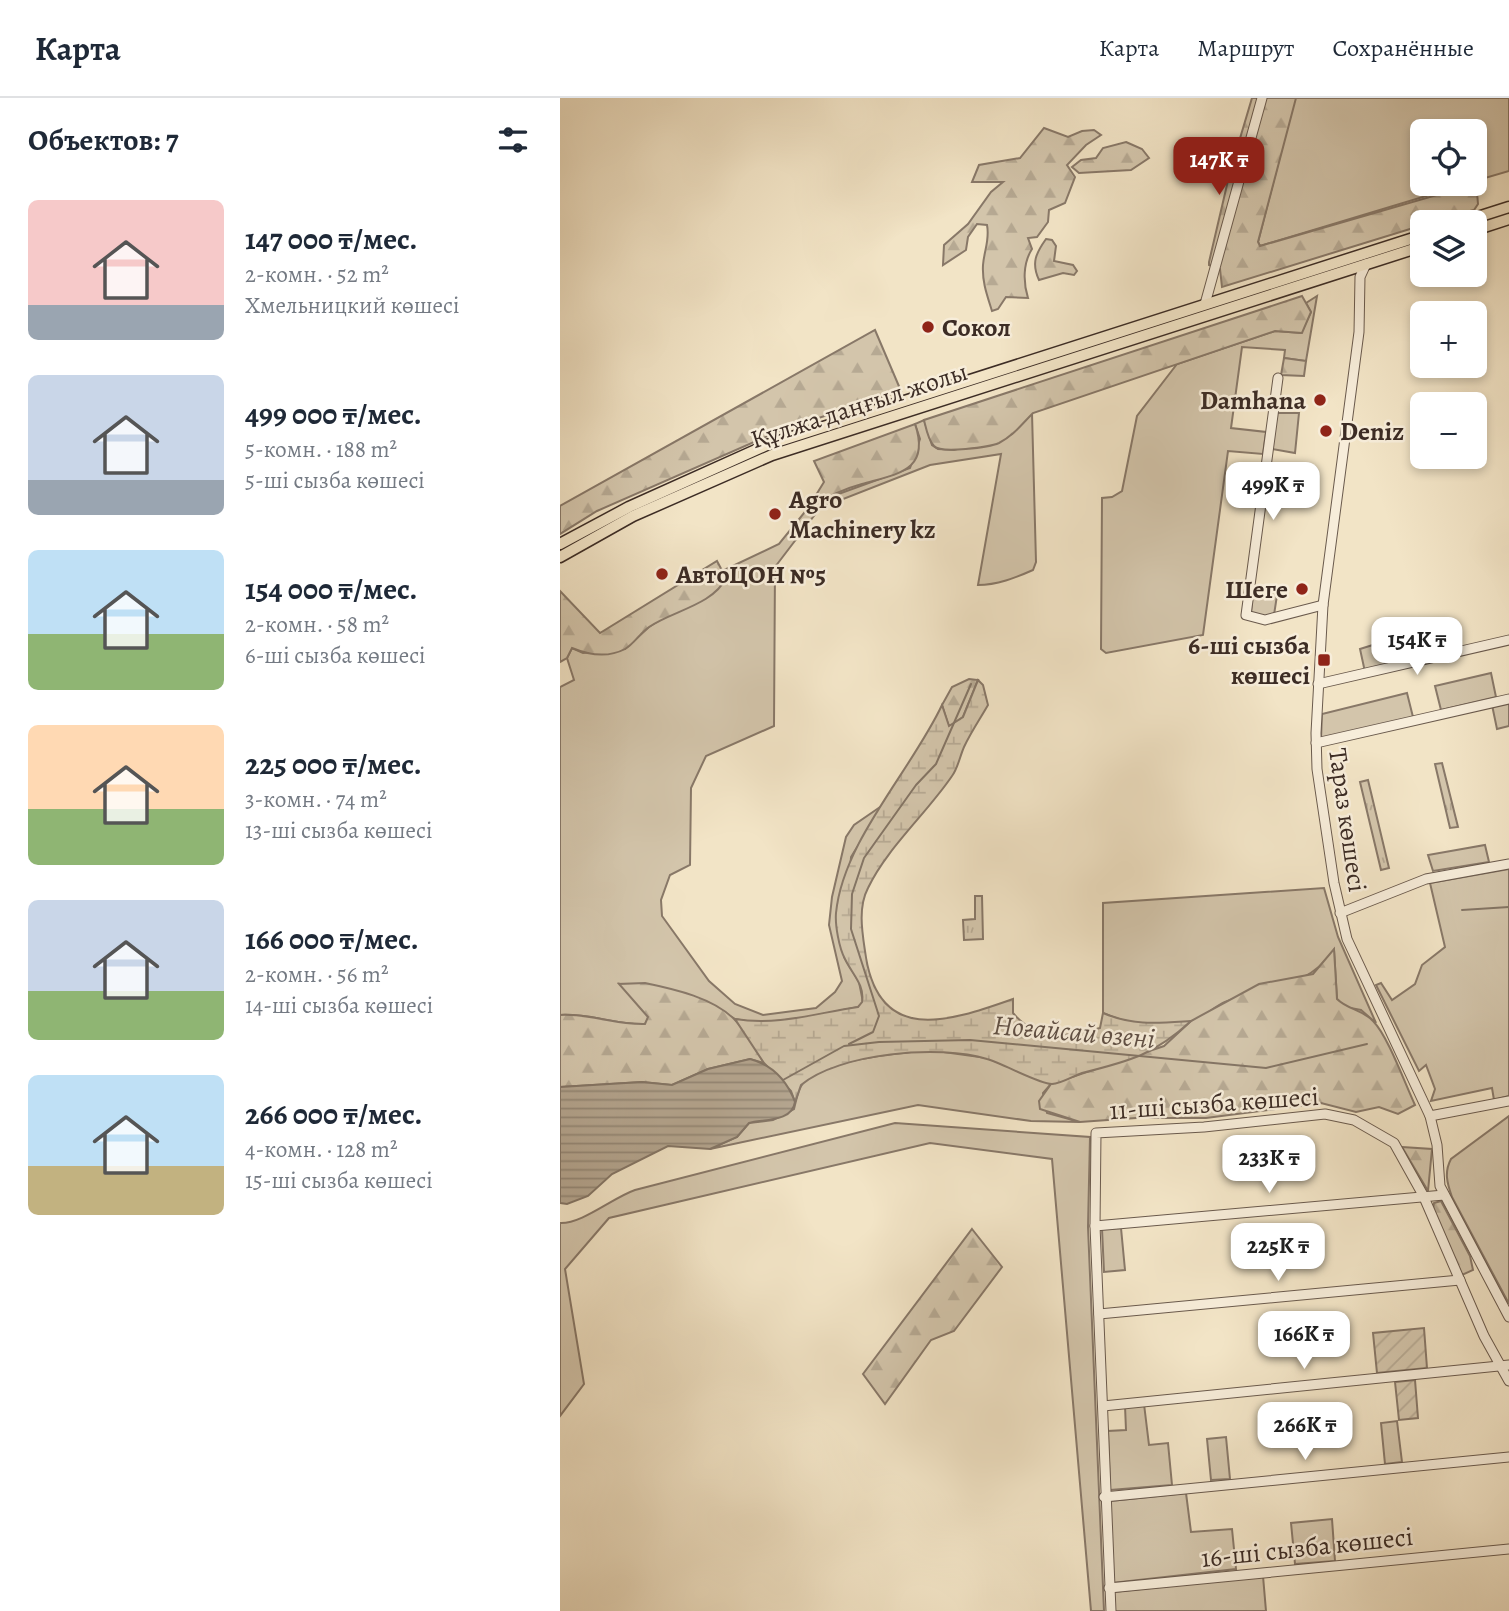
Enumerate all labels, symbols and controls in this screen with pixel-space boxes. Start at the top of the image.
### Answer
text: Карта [35,26,121,71]
text: Карта [1099,32,1159,64]
text: Маршрут [1197,32,1295,64]
text: Сохранённые [1333,32,1474,64]
map controls [1410,119,1487,469]
button: locate [1410,119,1487,196]
text: Объектов: 7 [28,120,178,160]
icon: filters [494,121,532,159]
pin: 147K ₸ [1162,138,1276,197]
text: 147K ₸ [1189,144,1249,175]
button: layers [1410,210,1487,287]
text: 147 000 ₸/мес. [245,219,418,259]
icon: home [84,228,168,312]
text: 2-комн. · 52 m² [245,259,389,290]
text: Хмельницкий көшесі [245,290,460,321]
button: + [1410,301,1487,378]
place label: Сокол [942,310,1011,345]
marker: Сокол [920,319,936,335]
street label: Құлжа даңғыл жолы [746,354,972,457]
place label: Damhana [1200,383,1306,418]
marker: Damhana [1312,392,1328,408]
button: − [1410,392,1487,469]
text: 499 000 ₸/мес. [245,394,422,434]
icon: home [84,403,168,487]
place label: Deniz [1340,414,1404,449]
marker: Deniz [1318,423,1334,439]
text: 5-комн. · 188 m² [245,434,397,465]
pin: 499K ₸ [1216,462,1330,522]
text: 5-ші сызба көшесі [245,465,425,496]
text: 499K ₸ [1242,469,1304,500]
place label: Agro Machinery kz [788,482,936,547]
marker: Agro Machinery kz [767,506,783,522]
place label: АвтоЦОН №5 [675,557,826,592]
marker: АвтоЦОН №5 [654,566,670,582]
text: 154 000 ₸/мес. [245,569,418,609]
place label: Шеге [1225,572,1288,607]
icon: home [84,578,168,662]
marker: Шеге [1294,581,1310,597]
text: 2-комн. · 58 m² [245,609,389,640]
pin: 154K ₸ [1360,618,1474,677]
text: 154K ₸ [1387,624,1447,655]
place label: 6-ші сызба көшесі [1188,628,1311,693]
text: 6-ші сызба көшесі [245,640,426,671]
marker: 6-ші сызба көшесі [1316,652,1332,668]
text: 225 000 ₸/мес. [245,744,422,784]
street label: Тараз көшесі [1320,746,1375,894]
icon: home [84,753,168,837]
text: 3-комн. · 74 m² [245,784,387,815]
text: 13-ші сызба көшесі [245,815,432,846]
text: 166 000 ₸/мес. [245,919,419,959]
icon: home [84,928,168,1012]
text: 2-комн. · 56 m² [245,959,389,990]
text: 14-ші сызба көшесі [245,990,433,1021]
water label: Ноғайсай өзені [991,1006,1156,1058]
street label: 11-ші сызба көшесі [1108,1079,1320,1128]
text: 266 000 ₸/мес. [245,1094,422,1134]
icon: home [84,1103,168,1187]
text: 4-комн. · 128 m² [245,1134,398,1165]
pin: 233K ₸ [1212,1136,1326,1195]
text: 233K ₸ [1238,1142,1300,1173]
text: 15-ші сызба көшесі [245,1165,433,1196]
pin: 225K ₸ [1221,1224,1335,1283]
text: 225K ₸ [1247,1230,1309,1261]
pin: 166K ₸ [1247,1312,1361,1371]
text: 166K ₸ [1274,1318,1334,1349]
pin: 266K ₸ [1248,1402,1362,1462]
text: 266K ₸ [1274,1409,1336,1440]
street label: 16-ші сызба көшесі [1199,1519,1415,1576]

